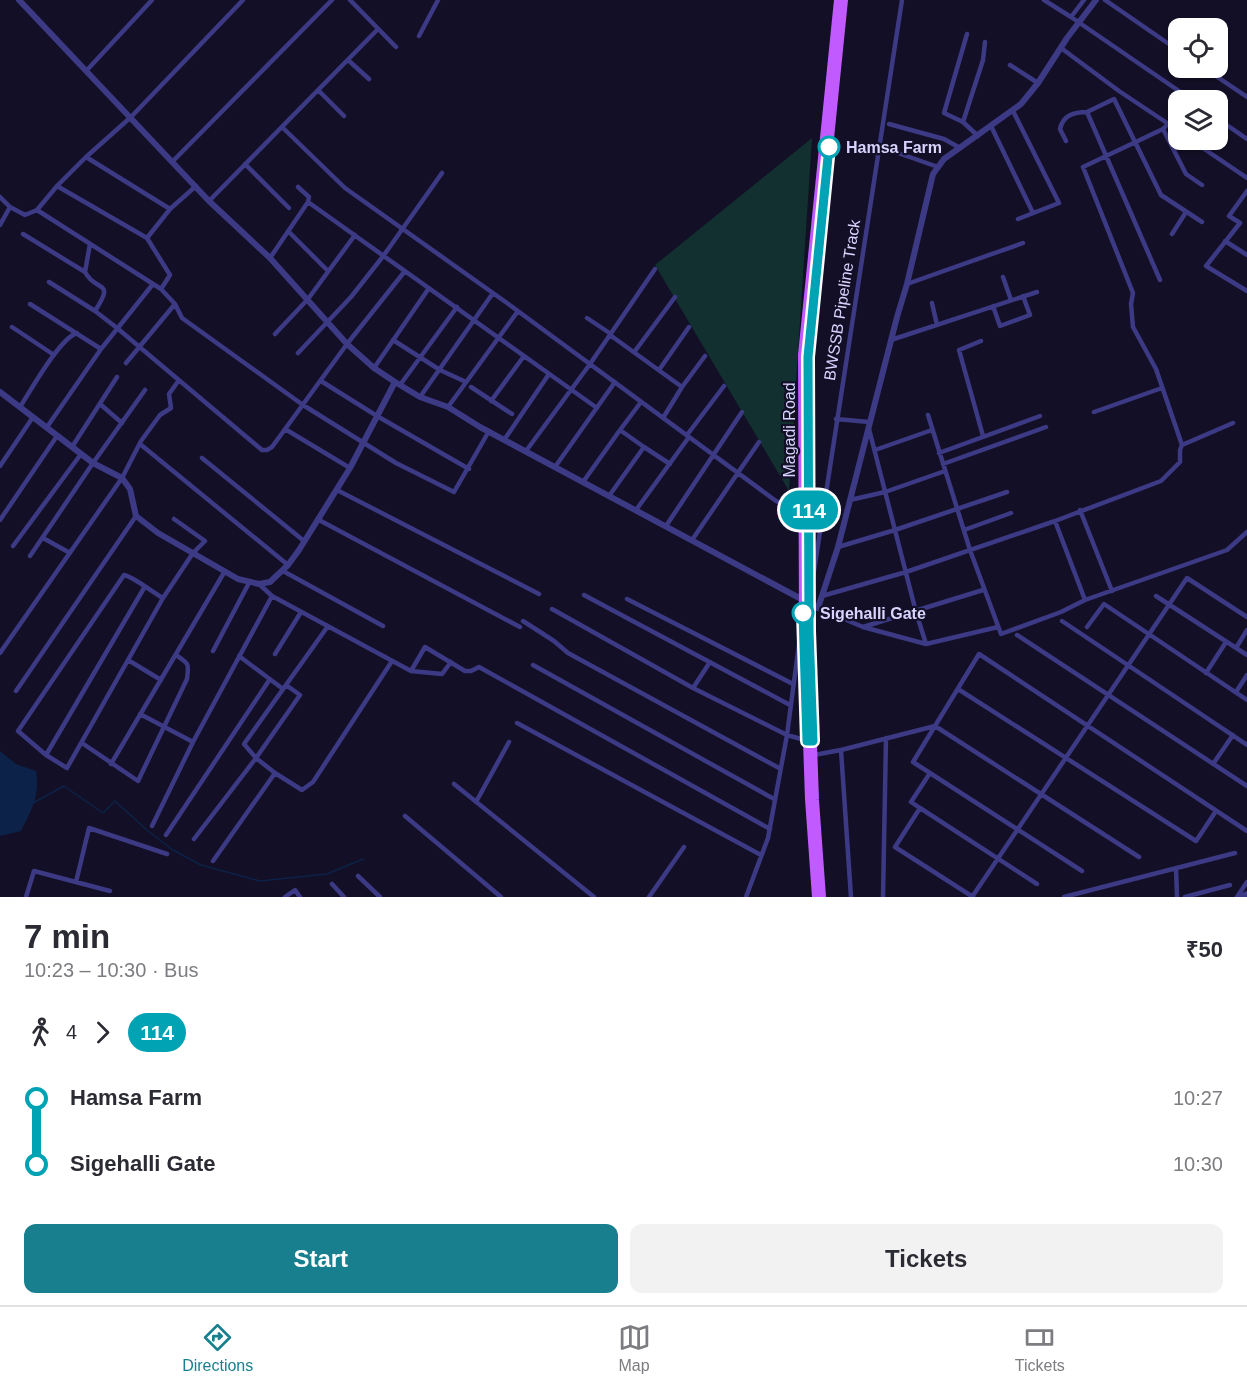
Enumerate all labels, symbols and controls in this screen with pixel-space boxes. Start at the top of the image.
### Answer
map controls [1168,18,1228,150]
button: locate [1168,18,1228,78]
button: layers [1168,90,1228,150]
marker: Hamsa Farm [818,136,840,158]
place label: Hamsa Farm [846,139,942,156]
street label: BWSSB Pipeline Track [821,217,863,382]
street label: Magadi Road [781,382,798,478]
line badge: 114 [774,490,844,530]
text: 114 [792,499,826,522]
marker: Sigehalli Gate [792,602,814,624]
place label: Sigehalli Gate [820,605,926,622]
text: 7 min [24,918,110,955]
text: ₹50 [1186,937,1223,962]
text: 10:23 – 10:30 · Bus [24,959,199,981]
icon: walk [24,1016,57,1049]
icon: forward [86,1016,119,1049]
text: 4 [66,1021,77,1043]
text: 114 [140,1021,174,1044]
text: Hamsa Farm [70,1085,202,1110]
text: 10:27 [1173,1087,1223,1109]
text: Sigehalli Gate [70,1151,216,1176]
text: 10:30 [1173,1153,1223,1175]
button: Start [24,1224,618,1293]
button: Tickets [630,1224,1223,1293]
tab: Directions [182,1321,253,1375]
tab: Map [618,1321,651,1375]
tab: Tickets [1015,1321,1065,1375]

